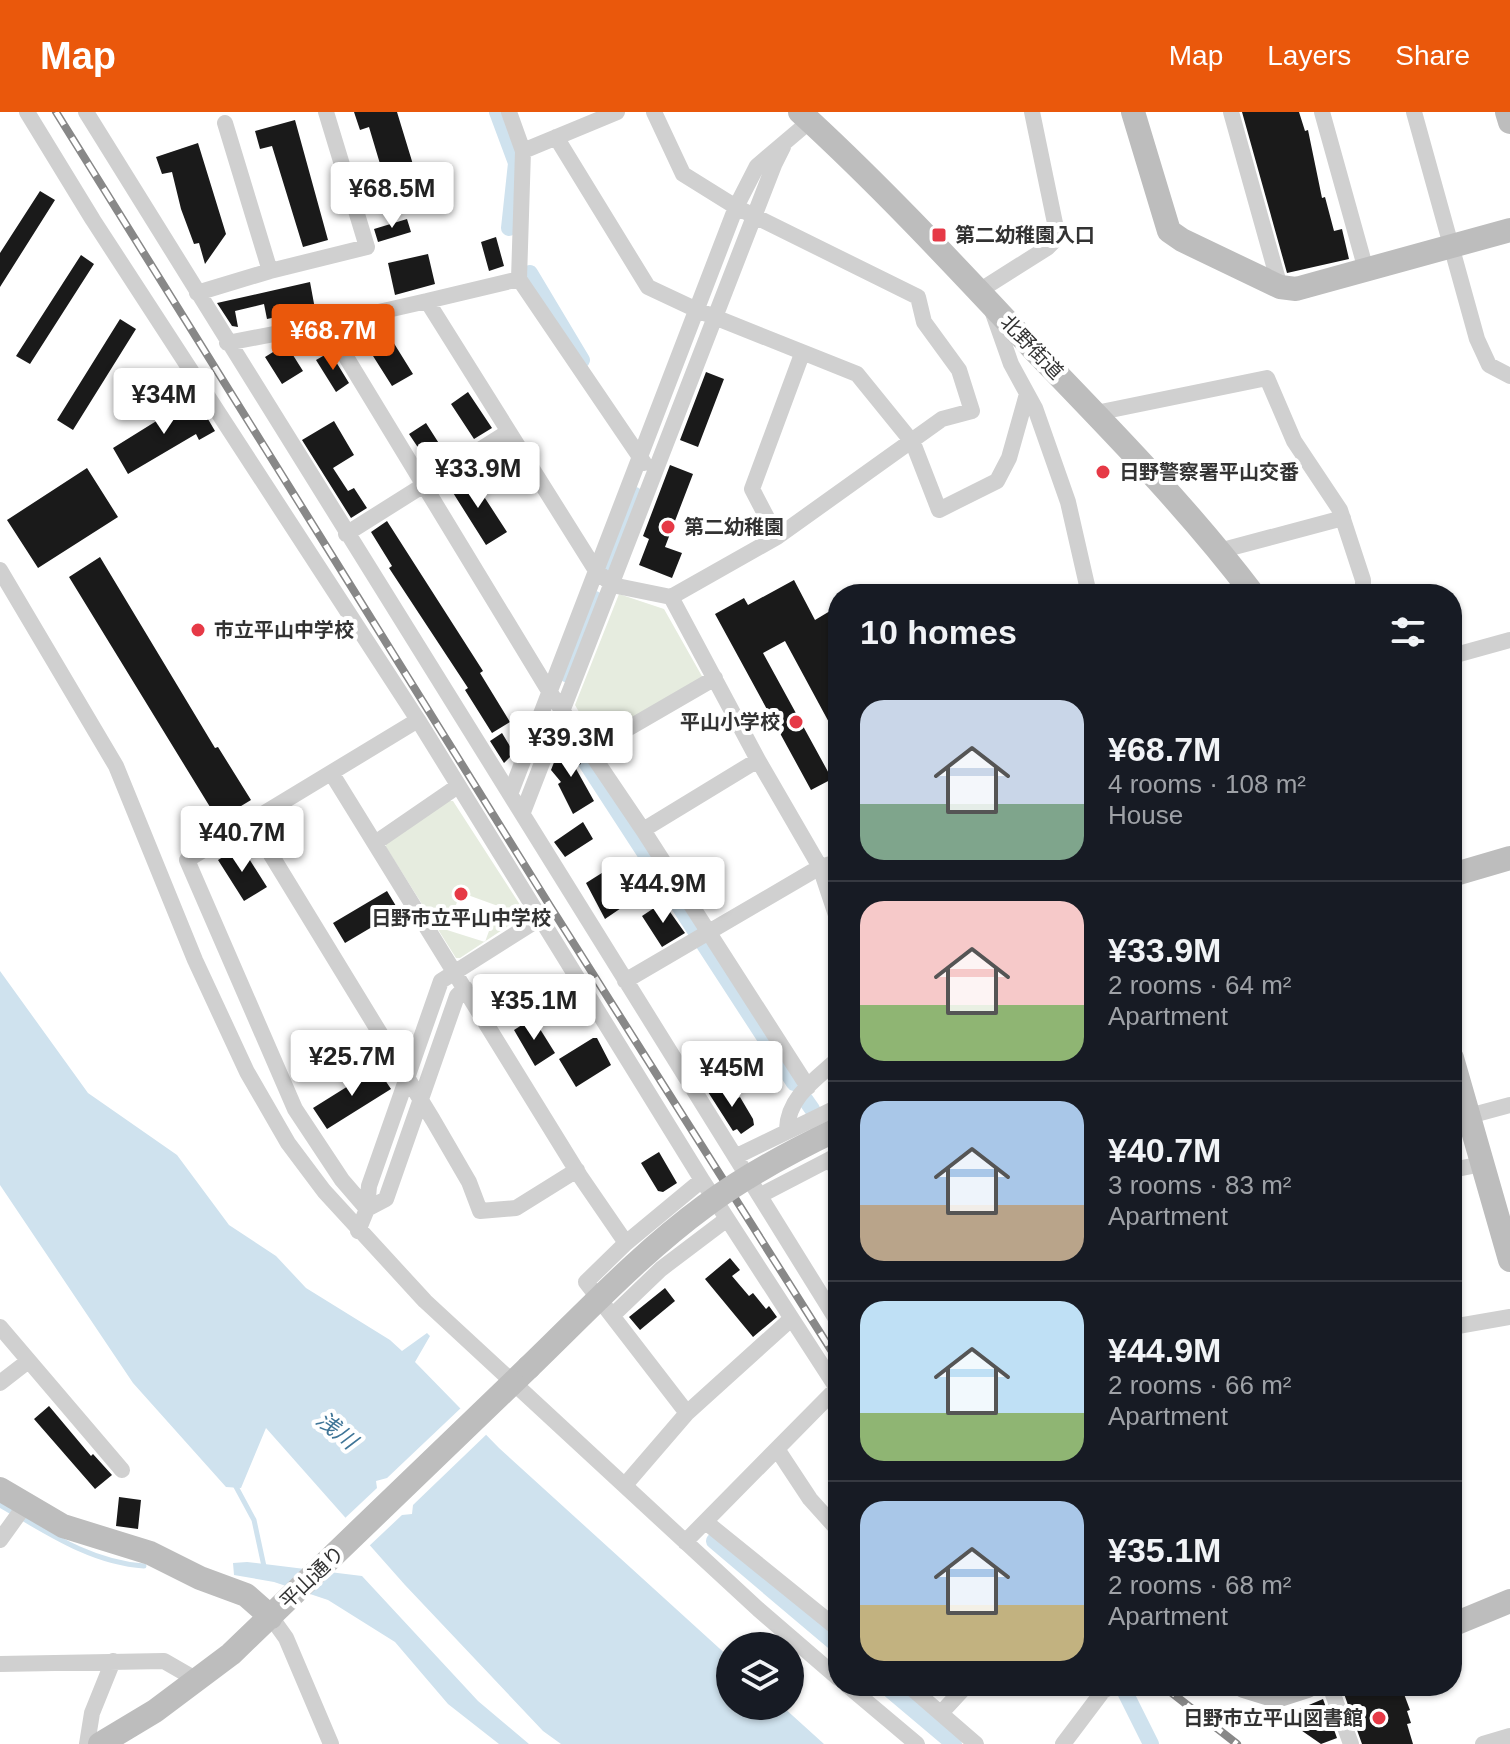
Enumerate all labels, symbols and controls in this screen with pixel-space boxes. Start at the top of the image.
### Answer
text: Map [40,35,116,77]
text: Map [1169,40,1223,71]
text: Layers [1267,40,1351,71]
text: Share [1395,40,1470,71]
pin: ¥68.5M [327,162,457,230]
text: ¥68.5M [349,173,435,203]
place label: 第二幼稚園入口 [955,224,1095,246]
marker: 第二幼稚園入口 [930,226,948,244]
pin: ¥68.7M [268,304,398,372]
street label: 北野街道 [996,311,1068,383]
text: ¥68.7M [290,315,376,345]
pin: ¥34M [117,368,211,436]
text: ¥34M [131,379,197,409]
pin: ¥33.9M [413,442,543,510]
text: ¥33.9M [435,453,521,483]
place label: 日野警察署平山交番 [1119,461,1299,483]
marker: 日野警察署平山交番 [1094,463,1112,481]
place label: 第二幼稚園 [684,516,784,538]
marker: 第二幼稚園 [659,518,677,536]
icon: filters [1386,610,1430,654]
text: 10 homes [860,613,1017,651]
place label: 市立平山中学校 [214,619,354,641]
marker: 市立平山中学校 [189,621,207,639]
pin: ¥39.3M [506,711,636,779]
place label: 平山小学校 [680,711,780,733]
marker: 平山小学校 [787,713,805,731]
text: ¥39.3M [528,722,614,752]
text: ¥68.7M [1108,730,1221,768]
icon: home [924,732,1020,828]
text: 4 rooms · 108 m² [1108,769,1306,799]
text: House [1108,800,1183,830]
pin: ¥40.7M [177,806,307,874]
text: ¥40.7M [199,817,285,847]
pin: ¥44.9M [598,857,728,925]
text: ¥44.9M [620,868,706,898]
marker: 日野市立平山中学校 [452,885,470,903]
place label: 日野市立平山中学校 [371,907,551,929]
text: ¥33.9M [1108,931,1221,969]
icon: home [924,933,1020,1029]
text: 2 rooms · 64 m² [1108,970,1292,1000]
pin: ¥35.1M [469,974,599,1042]
text: ¥35.1M [491,985,577,1015]
text: Apartment [1108,1001,1228,1031]
pin: ¥25.7M [287,1030,417,1098]
text: ¥25.7M [309,1041,395,1071]
pin: ¥45M [685,1041,779,1109]
text: ¥45M [699,1052,765,1082]
text: ¥40.7M [1108,1131,1221,1169]
icon: home [924,1133,1020,1229]
text: 3 rooms · 83 m² [1108,1170,1292,1200]
text: Apartment [1108,1201,1228,1231]
text: ¥44.9M [1108,1331,1221,1369]
icon: home [924,1333,1020,1429]
text: 2 rooms · 66 m² [1108,1370,1292,1400]
text: Apartment [1108,1401,1228,1431]
water label: 浅川 [312,1407,363,1455]
text: ¥35.1M [1108,1531,1221,1569]
icon: home [924,1533,1020,1629]
street label: 平山通り [276,1541,348,1613]
text: 2 rooms · 68 m² [1108,1570,1292,1600]
text: Apartment [1108,1601,1228,1631]
map controls [716,1632,804,1720]
button: layers [716,1632,804,1720]
place label: 日野市立平山図書館 [1183,1707,1363,1729]
marker: 日野市立平山図書館 [1370,1709,1388,1727]

